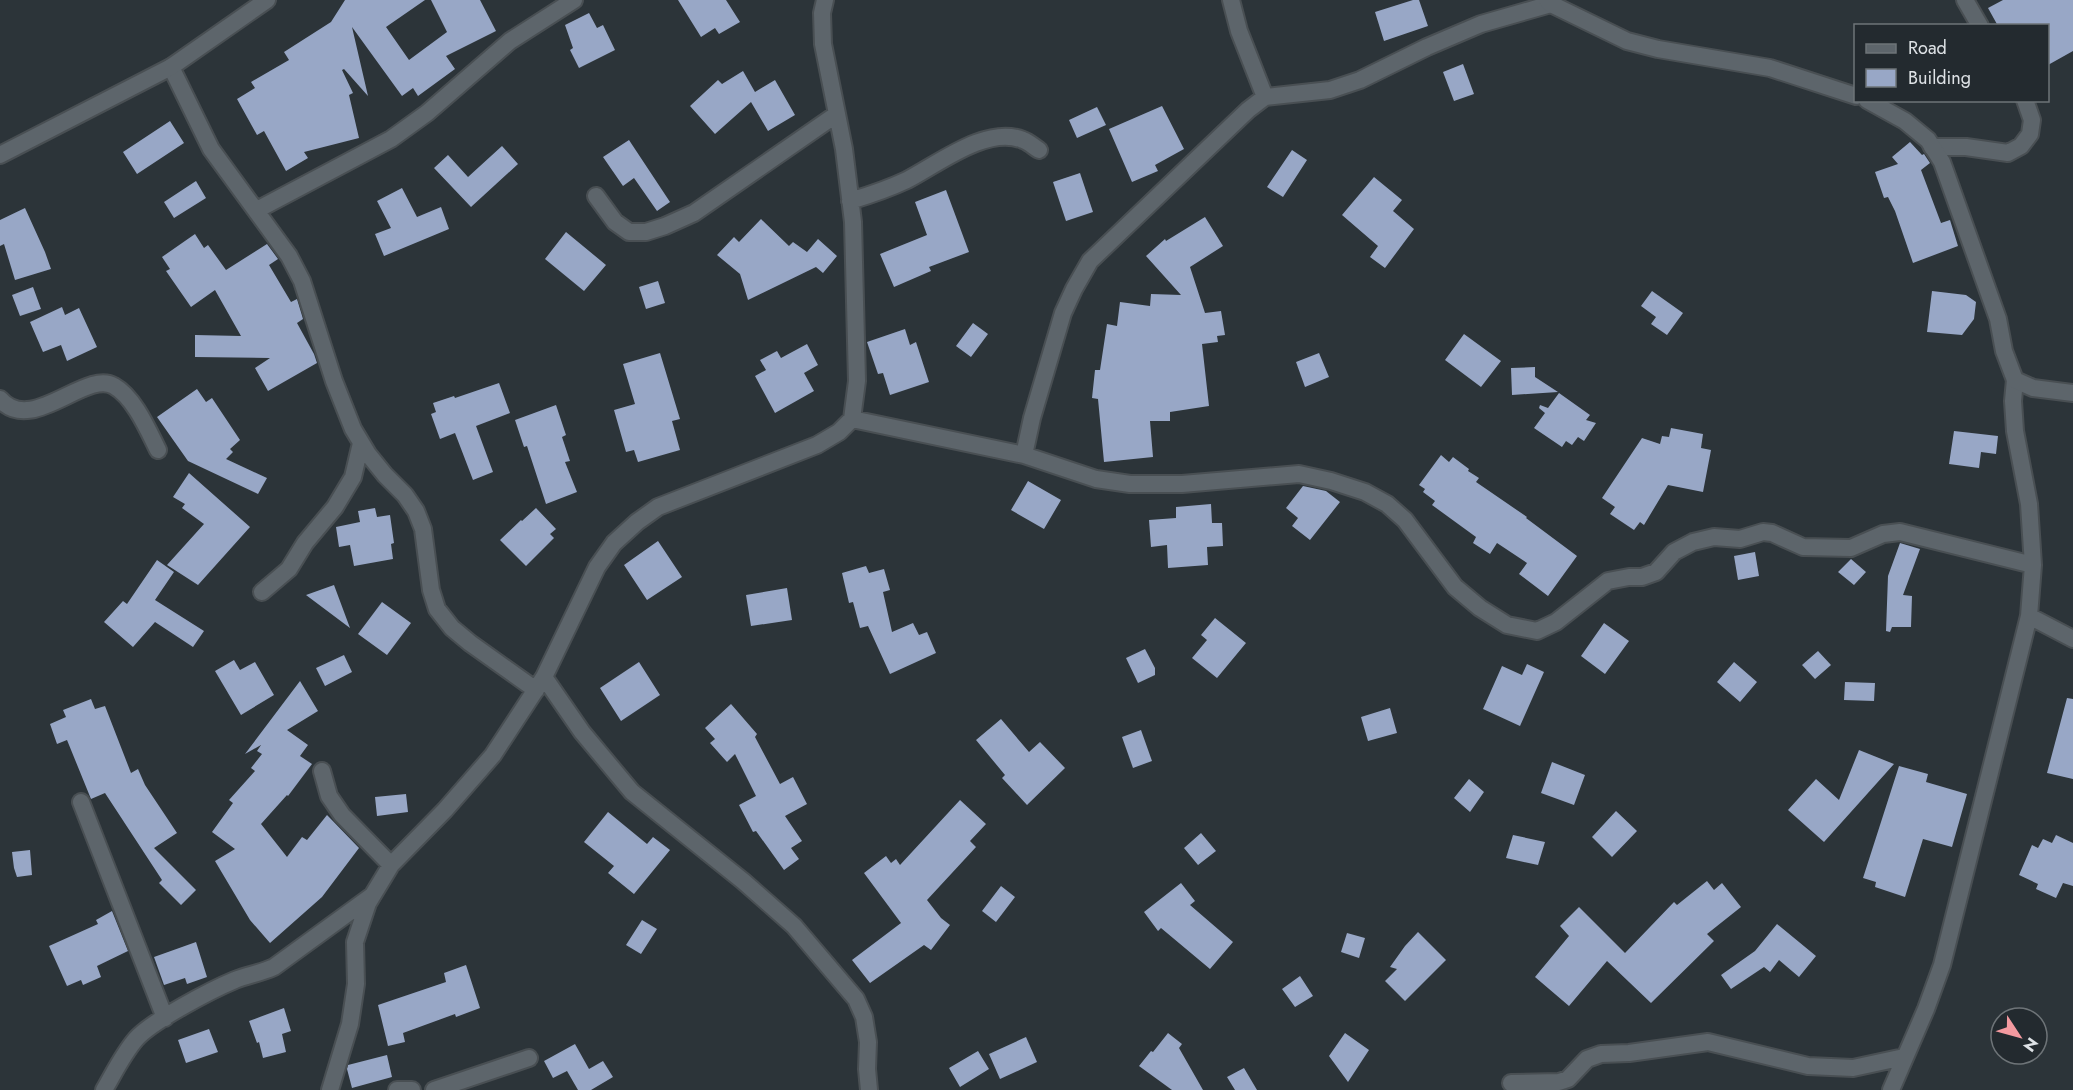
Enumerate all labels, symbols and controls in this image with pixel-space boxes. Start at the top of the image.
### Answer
legend [1854,24,2049,102]
text: Road [1908,35,1947,61]
text: Building [1908,65,1971,91]
north arrow [1989,1006,2049,1066]
text: N [2018,1033,2044,1056]

